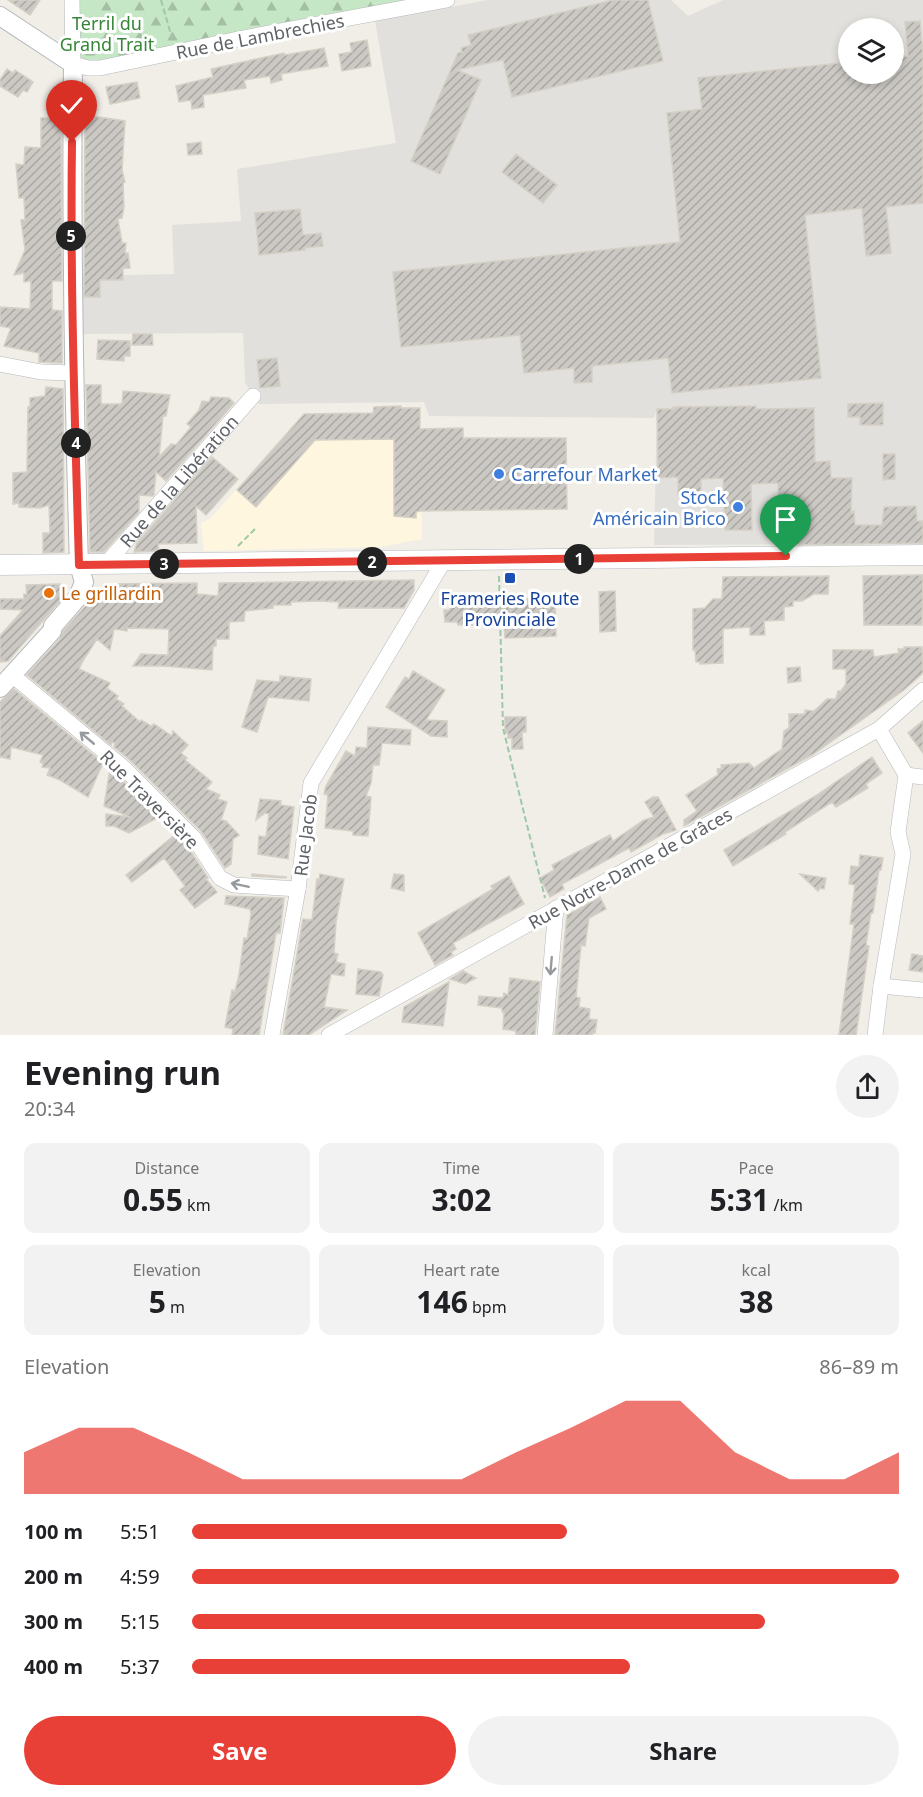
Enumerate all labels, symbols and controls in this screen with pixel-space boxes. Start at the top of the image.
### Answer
street label: Rue de Lambrechies [174,8,346,64]
park label: Terril du Grand Trait [60,11,155,56]
map controls [838,18,904,84]
button: layers [838,18,904,84]
pin [46,80,97,142]
icon: check [55,89,88,122]
pin: 5 [56,221,86,251]
text: 5 [66,225,76,247]
street label: Rue de la Libération [114,410,243,552]
pin: 4 [61,428,91,458]
text: 4 [71,432,81,454]
place label: Carrefour Market [511,462,658,486]
marker: Carrefour Market [492,467,506,481]
place label: Stock Américain Brico [593,485,726,530]
pin [760,494,811,556]
marker: Stock Américain Brico [731,500,745,514]
icon: arrive [769,503,802,536]
pin: 1 [564,544,594,574]
pin: 2 [357,547,387,577]
text: 1 [574,548,584,570]
pin: 3 [149,549,179,579]
text: 2 [367,551,377,573]
text: 3 [159,553,169,575]
marker: Frameries Route Provinciale [503,571,517,585]
place label: Le grillardin [61,581,162,605]
marker: Le grillardin [42,586,56,600]
place label: Frameries Route Provinciale [441,586,579,631]
one-way arrow [79,731,95,744]
street label: Rue Traversière [95,744,205,854]
street label: Rue Jacob [288,792,322,878]
street label: Rue Notre-Dame de Grâces [524,802,736,934]
one-way arrow [231,879,250,891]
one-way arrow [545,956,556,976]
text: Evening run [24,1050,221,1095]
button: share [836,1055,899,1118]
text: 20:34 [24,1095,75,1122]
text: Distance [134,1157,199,1179]
text: Time [443,1157,480,1179]
text: Pace [738,1157,774,1179]
text: 0.55 [123,1179,183,1220]
text: 3:02 [432,1179,491,1220]
text: 5:31 [709,1179,769,1220]
text: km [183,1194,211,1216]
text: /km [769,1194,803,1216]
text: Elevation [133,1259,201,1281]
text: Heart rate [423,1259,500,1281]
text: kcal [741,1259,771,1281]
text: 5 [149,1281,166,1322]
text: 146 [416,1281,468,1322]
text: 38 [739,1281,773,1322]
text: m [166,1296,185,1318]
text: bpm [468,1296,507,1318]
text: Elevation [24,1353,109,1380]
text: 86–89 m [819,1353,899,1380]
text: 100 m [24,1518,83,1545]
text: 5:51 [120,1518,160,1545]
text: 200 m [24,1563,83,1590]
text: 4:59 [120,1563,160,1590]
text: 300 m [24,1608,83,1635]
text: 5:15 [120,1608,160,1635]
text: 400 m [24,1653,83,1680]
text: 5:37 [120,1653,160,1680]
button: Save [24,1716,456,1785]
button: Share [468,1716,899,1785]

